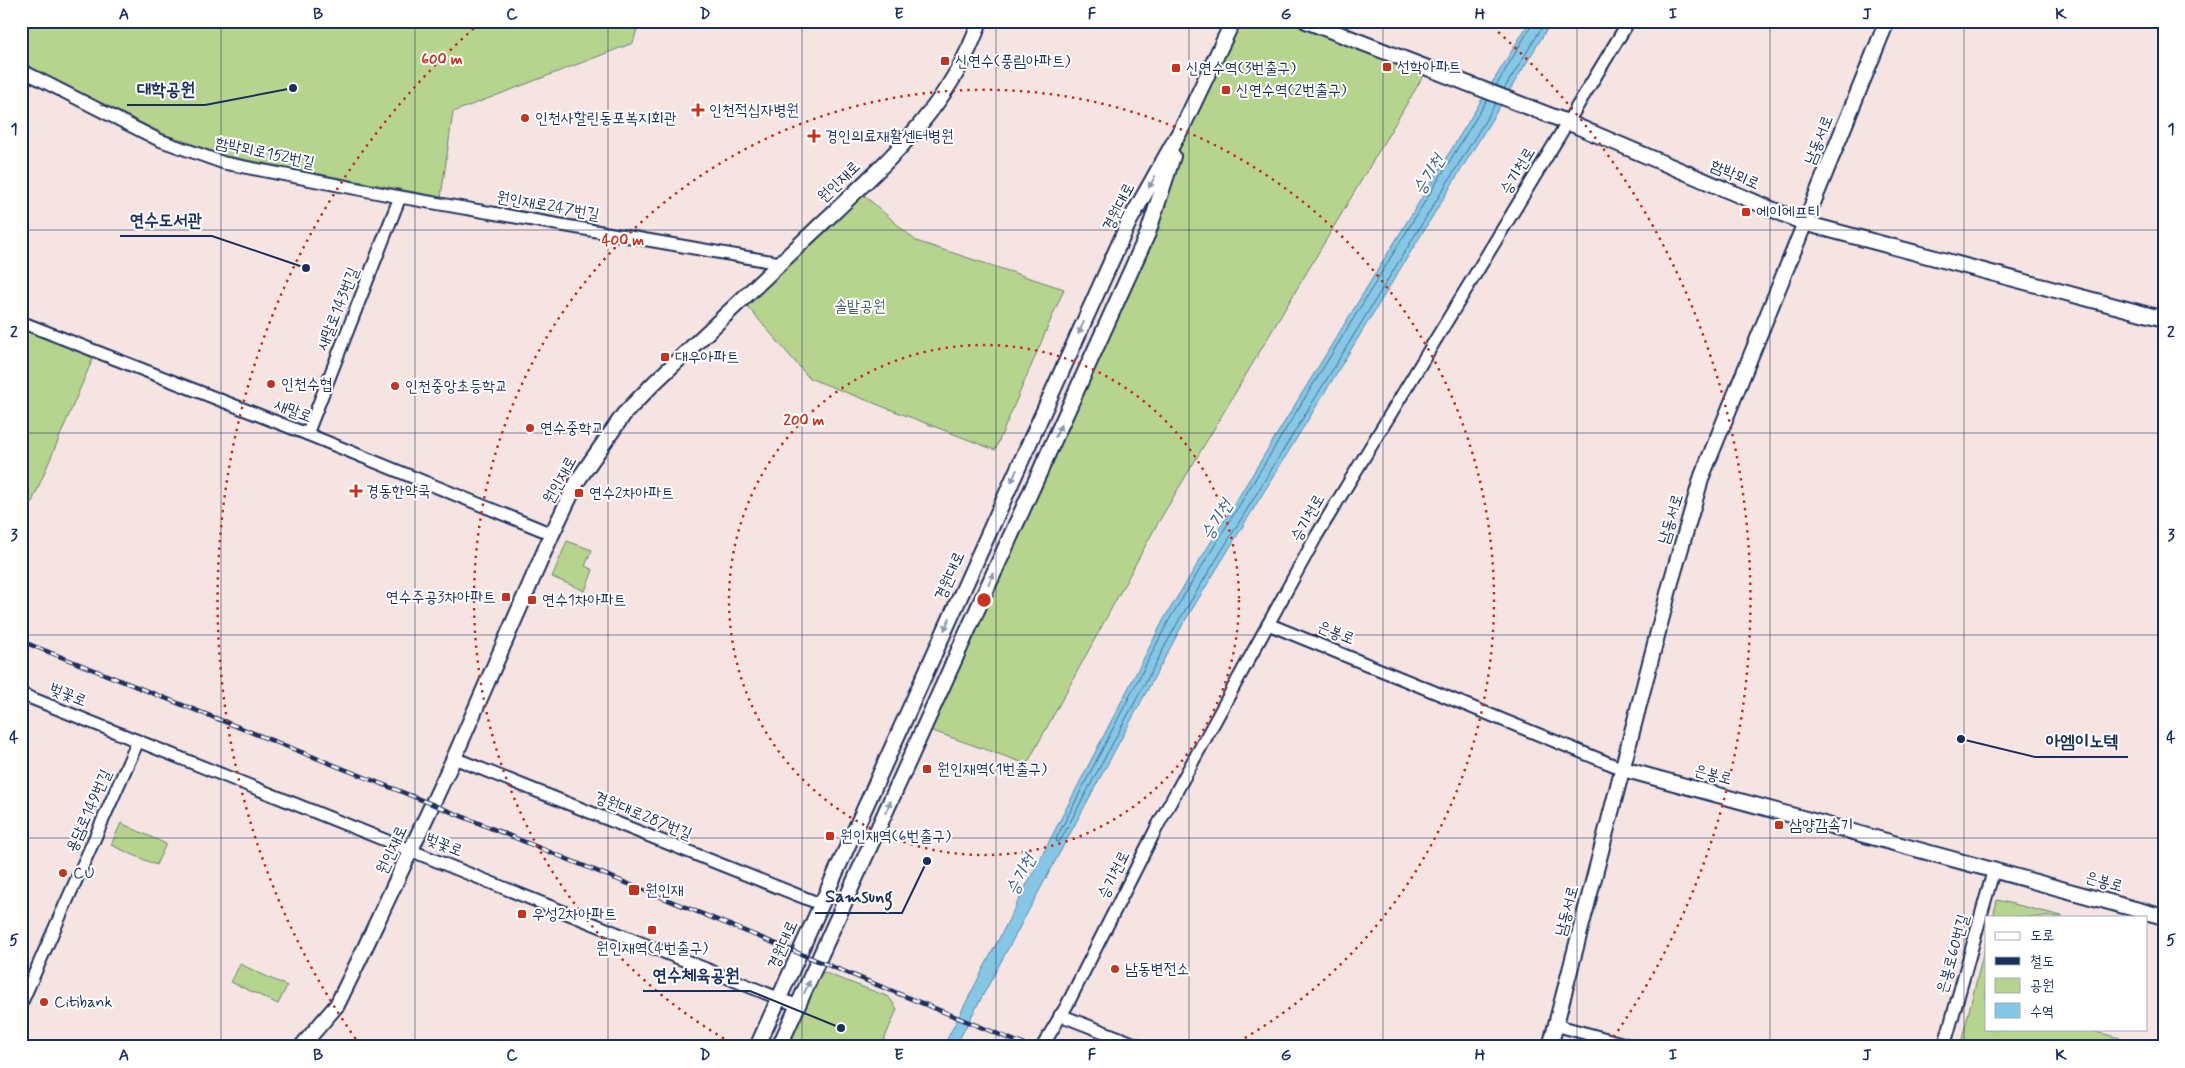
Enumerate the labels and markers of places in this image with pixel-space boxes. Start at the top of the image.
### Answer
place label: 신연수(풍림아파트) [955,51,1071,72]
marker: 신연수(풍림아파트) [939,55,951,67]
place label: 선학아파트 [1397,57,1461,78]
place label: 신연수역(3번출구) [1186,58,1296,79]
marker: 선학아파트 [1381,61,1393,73]
marker: 신연수역(3번출구) [1170,62,1182,74]
callout: 대학공원 [127,72,205,105]
place label: 신연수역(2번출구) [1236,80,1347,101]
marker: 신연수역(2번출구) [1220,84,1232,96]
place label: 인천적십자병원 [709,100,799,121]
marker: 인천적십자병원 [691,103,705,117]
place label: 인천사할린동포복지회관 [535,108,677,129]
marker: 인천사할린동포복지회관 [519,112,531,124]
place label: 경인의료재활센터병원 [825,126,954,147]
marker: 경인의료재활센터병원 [807,129,821,143]
place label: 에이에프티 [1756,202,1820,223]
callout: 연수도서관 [120,203,212,236]
marker: 에이에프티 [1740,206,1752,218]
place label: 대우아파트 [675,347,739,368]
marker: 대우아파트 [659,351,671,363]
place label: 인천수협 [281,374,333,395]
place label: 인천중앙초등학교 [405,376,508,397]
marker: 인천수협 [265,378,277,390]
marker: 인천중앙초등학교 [389,380,401,392]
place label: 연수중학교 [540,418,604,439]
marker: 연수중학교 [524,422,536,434]
place label: 경동한약국 [366,481,431,502]
place label: 연수2차아파트 [589,483,674,504]
marker: 경동한약국 [350,485,362,497]
marker: 연수2차아파트 [573,487,585,499]
place label: 연수주공3차아파트 [386,587,496,608]
place label: 연수1차아파트 [542,590,626,611]
marker: 연수주공3차아파트 [500,591,512,603]
centre of rings [975,591,993,609]
marker: 연수1차아파트 [526,594,538,606]
callout: 아엠이노텍 [2035,724,2128,757]
place label: 원인재역(1번출구) [937,759,1047,780]
marker: 원인재역(1번출구) [921,763,933,775]
place label: 삼양감속기 [1789,815,1853,836]
marker: 삼양감속기 [1773,819,1785,831]
place label: 원인재역(6번출구) [840,826,951,847]
marker: 원인재역(6번출구) [824,830,836,842]
place label: CU [73,863,95,884]
marker: CU [57,867,69,879]
place label: 원인재 [645,880,684,901]
callout: Samsung [815,880,902,913]
marker: 원인재 [627,883,641,897]
place label: 우성2차아파트 [532,904,617,925]
marker: 우성2차아파트 [516,908,528,920]
marker: 원인재역(4번출구) [646,924,658,936]
place label: 원인재역(4번출구) [596,938,708,959]
callout: 연수체육공원 [643,958,750,991]
place label: 남동변전소 [1125,959,1189,980]
marker: 남동변전소 [1109,963,1121,975]
place label: Citibank [54,992,112,1013]
marker: Citibank [38,996,50,1008]

